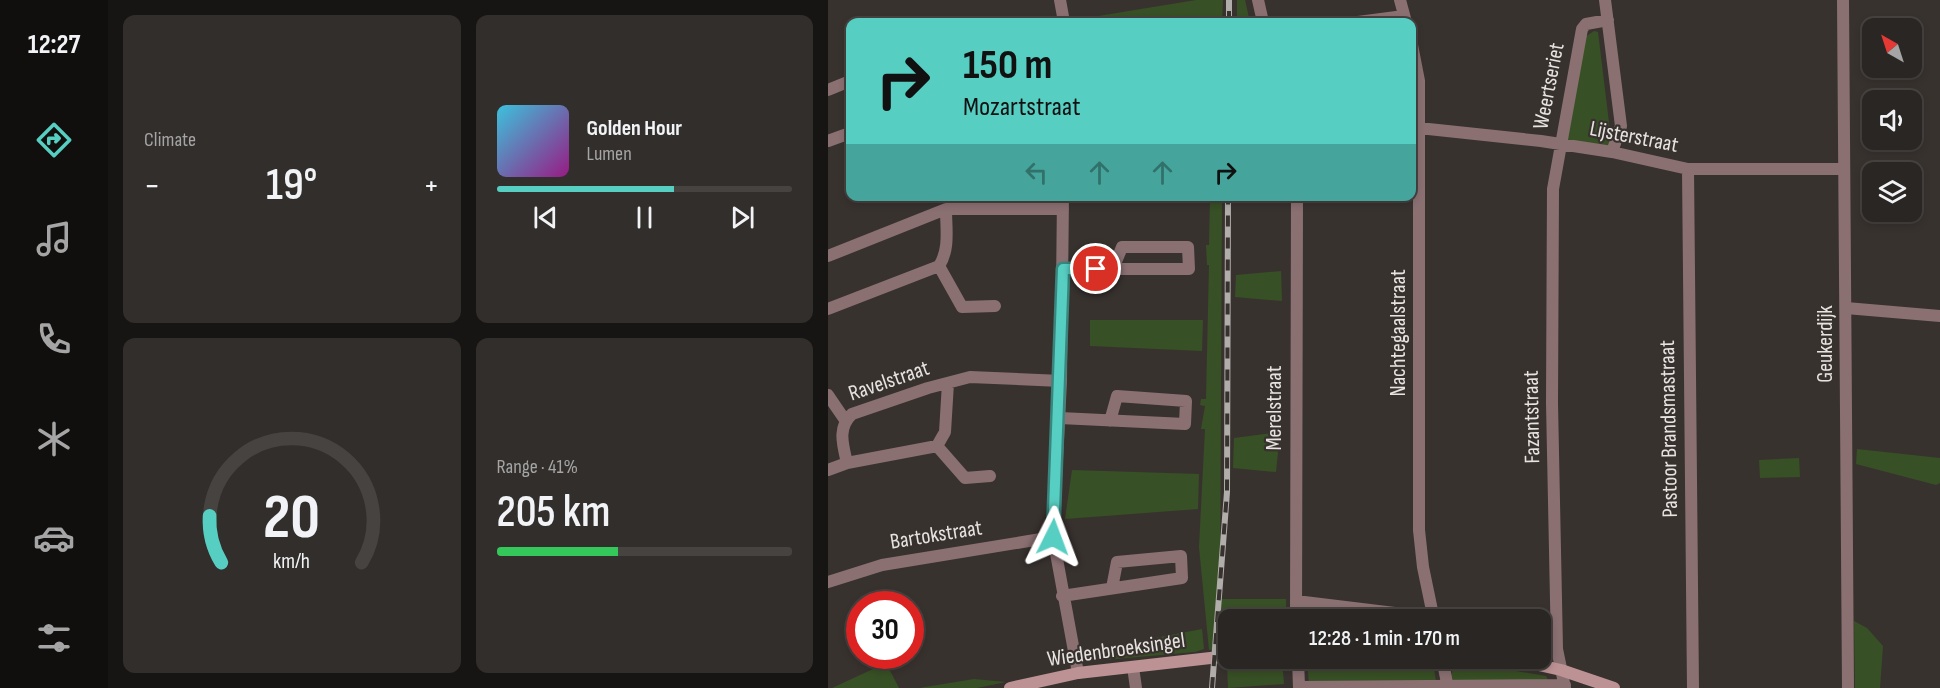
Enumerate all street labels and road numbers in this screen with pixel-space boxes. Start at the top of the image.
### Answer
street label: Weertseriet [1527,40,1571,131]
street label: Lijsterstraat [1587,115,1681,159]
street label: Nachtegaalstraat [1385,269,1412,397]
street label: Geukerdijk [1812,305,1839,383]
street label: Pastoor Brandsmastraat [1654,340,1684,518]
street label: Ravelstraat [845,355,933,407]
street label: Merelstraat [1261,365,1288,451]
street label: Fazantstraat [1518,370,1546,464]
street label: Bartokstraat [888,514,984,556]
street label: Wiedenbroeksingel [1045,627,1187,673]

